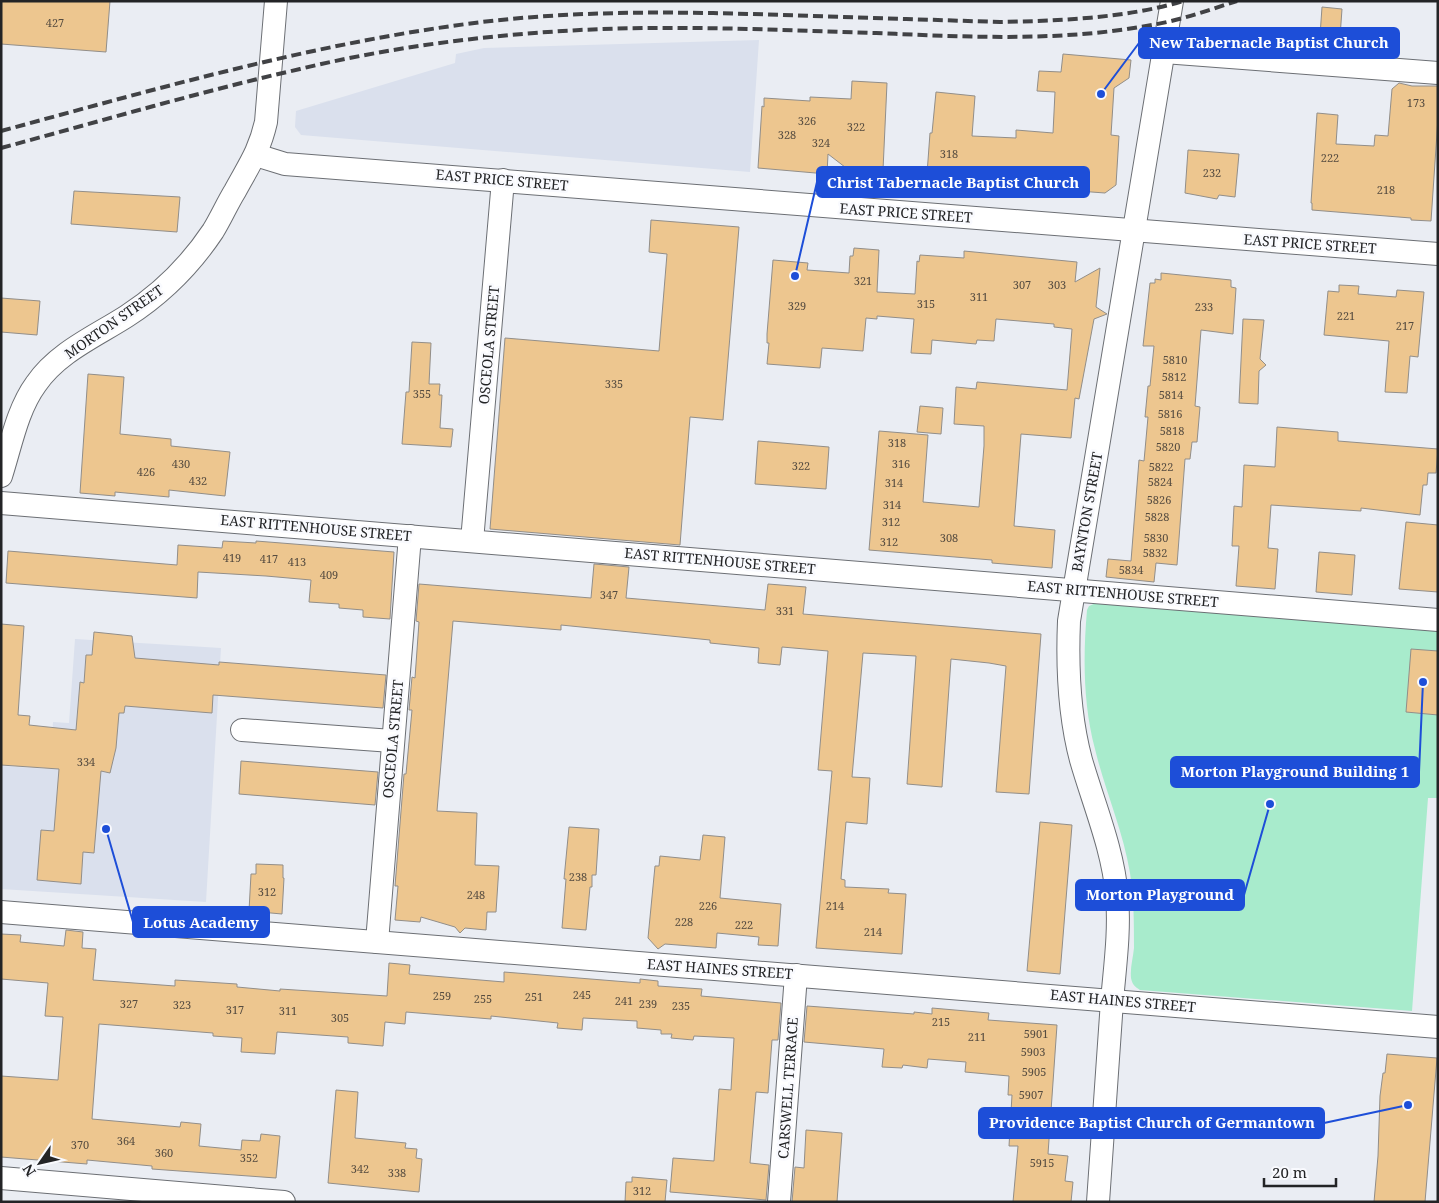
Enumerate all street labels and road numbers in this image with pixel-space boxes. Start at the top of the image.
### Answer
street label: EAST PRICE STREET [435,164,570,195]
street label: EAST PRICE STREET [839,198,973,227]
street label: EAST PRICE STREET [1243,229,1377,258]
street label: MORTON STREET [61,280,167,363]
street label: OSCEOLA STREET [474,284,503,405]
street label: BAYNTON STREET [1067,450,1106,573]
street label: EAST RITTENHOUSE STREET [220,510,413,545]
street label: EAST RITTENHOUSE STREET [624,543,817,578]
street label: EAST RITTENHOUSE STREET [1027,576,1220,611]
street label: OSCEOLA STREET [378,678,407,799]
street label: EAST HAINES STREET [647,954,794,983]
street label: EAST HAINES STREET [1049,985,1197,1016]
street label: CARSWELL TERRACE [773,1016,802,1159]

